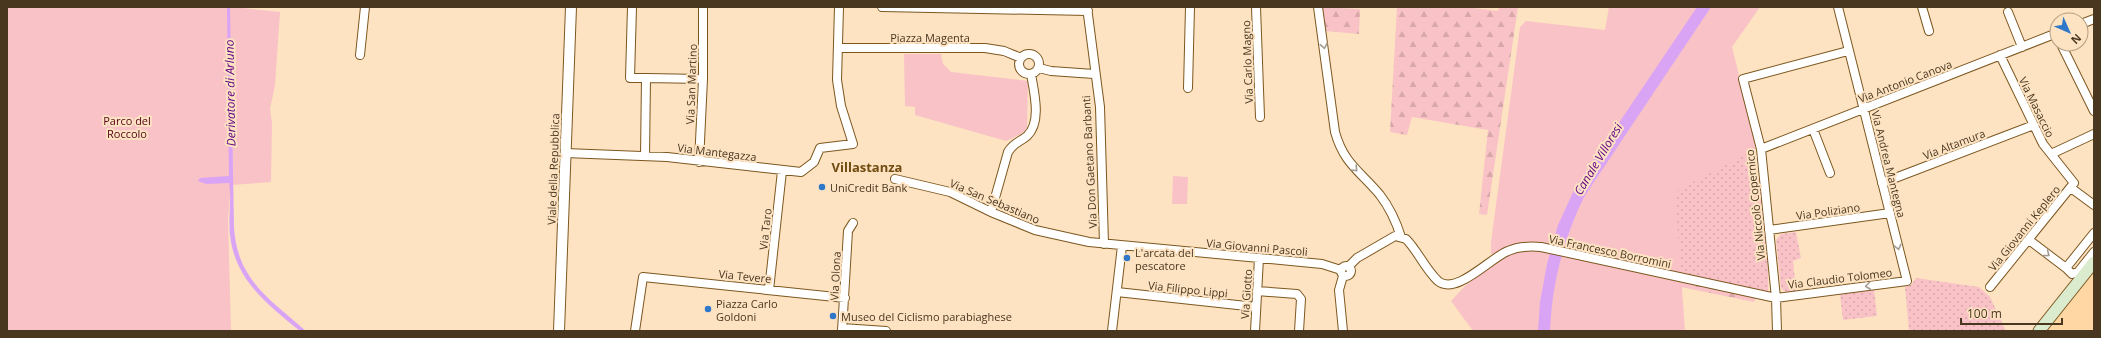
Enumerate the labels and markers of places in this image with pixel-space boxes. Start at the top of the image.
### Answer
place label: UniCredit Bank [830,180,907,195]
marker: UniCredit Bank [817,182,827,192]
place label: L'arcata del pescatore [1135,245,1194,273]
marker: L'arcata del pescatore [1122,253,1132,263]
place label: Piazza Carlo Goldoni [716,296,778,324]
marker: Piazza Carlo Goldoni [703,304,713,314]
place label: Museo del Ciclismo parabiaghese [841,309,1012,324]
marker: Museo del Ciclismo parabiaghese [828,311,838,321]

